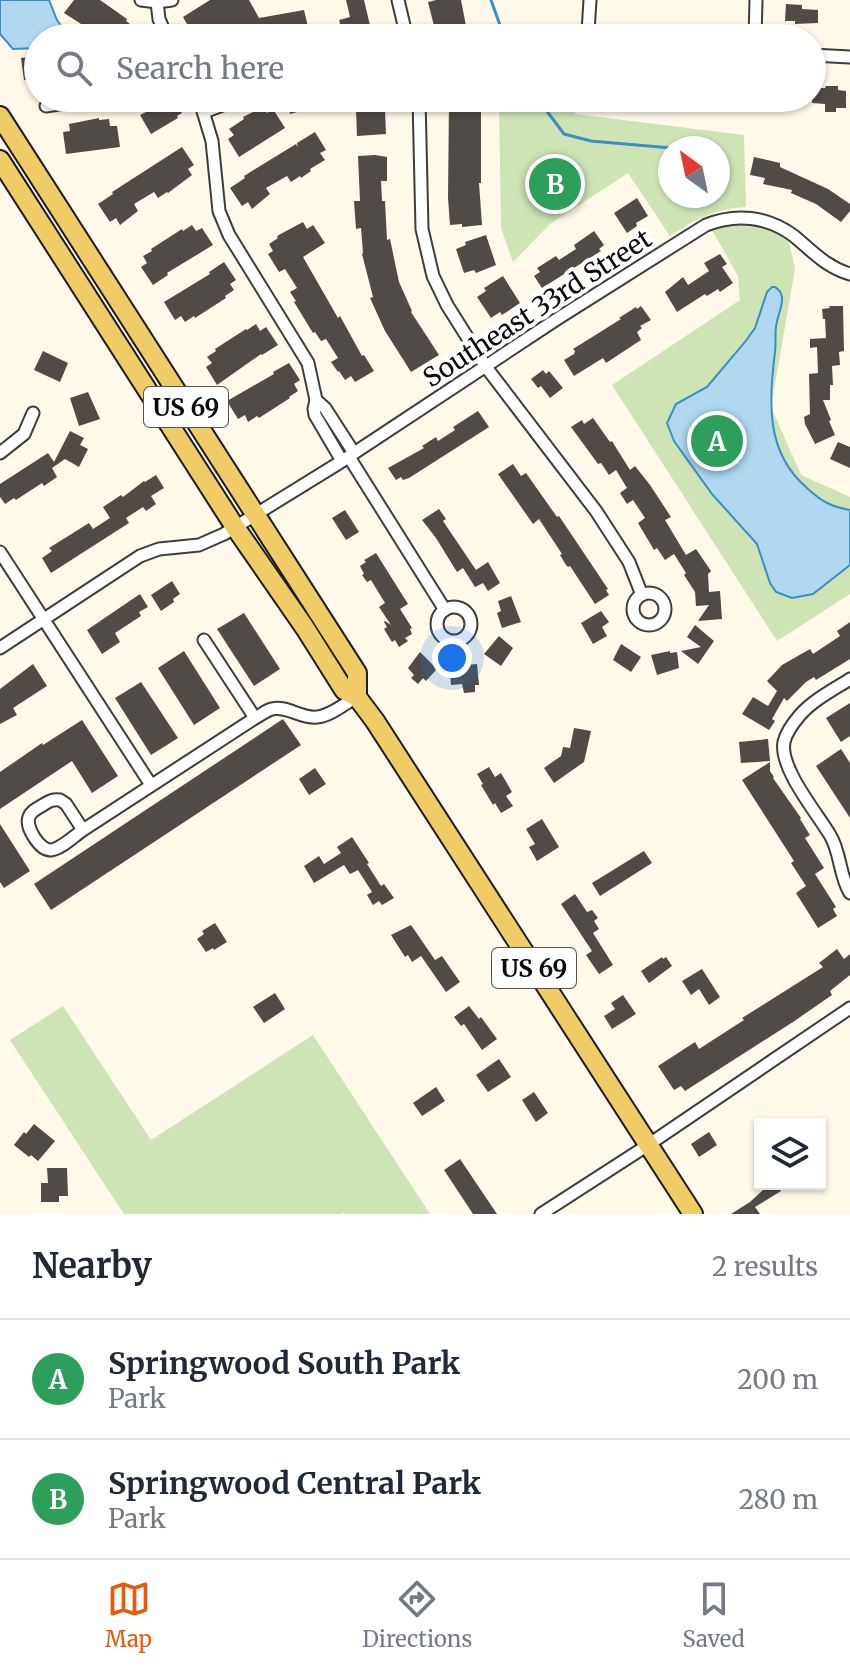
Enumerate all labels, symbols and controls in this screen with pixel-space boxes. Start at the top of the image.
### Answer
search box [24,24,826,112]
icon: search [52,46,96,90]
text: Search here [116,49,284,87]
north arrow [658,136,730,208]
pin: B [529,154,581,214]
street label: Southeast 33rd Street [417,222,657,394]
road number: US 69 [144,387,228,427]
pin: A [691,411,743,471]
your location [432,638,472,678]
road number: US 69 [492,948,576,988]
map controls [754,1118,826,1190]
button: layers [754,1118,826,1190]
text: Nearby [32,1245,152,1287]
text: 2 results [712,1250,818,1283]
text: Springwood South Park [108,1344,460,1382]
text: A [49,1363,67,1396]
text: 200 m [737,1363,818,1396]
text: Park [108,1382,166,1415]
text: Springwood Central Park [108,1464,481,1502]
text: B [49,1483,67,1516]
text: 280 m [739,1483,818,1516]
text: Park [108,1502,166,1535]
tab: Map [105,1577,152,1653]
tab: Directions [362,1577,472,1653]
tab: Saved [683,1577,745,1653]

